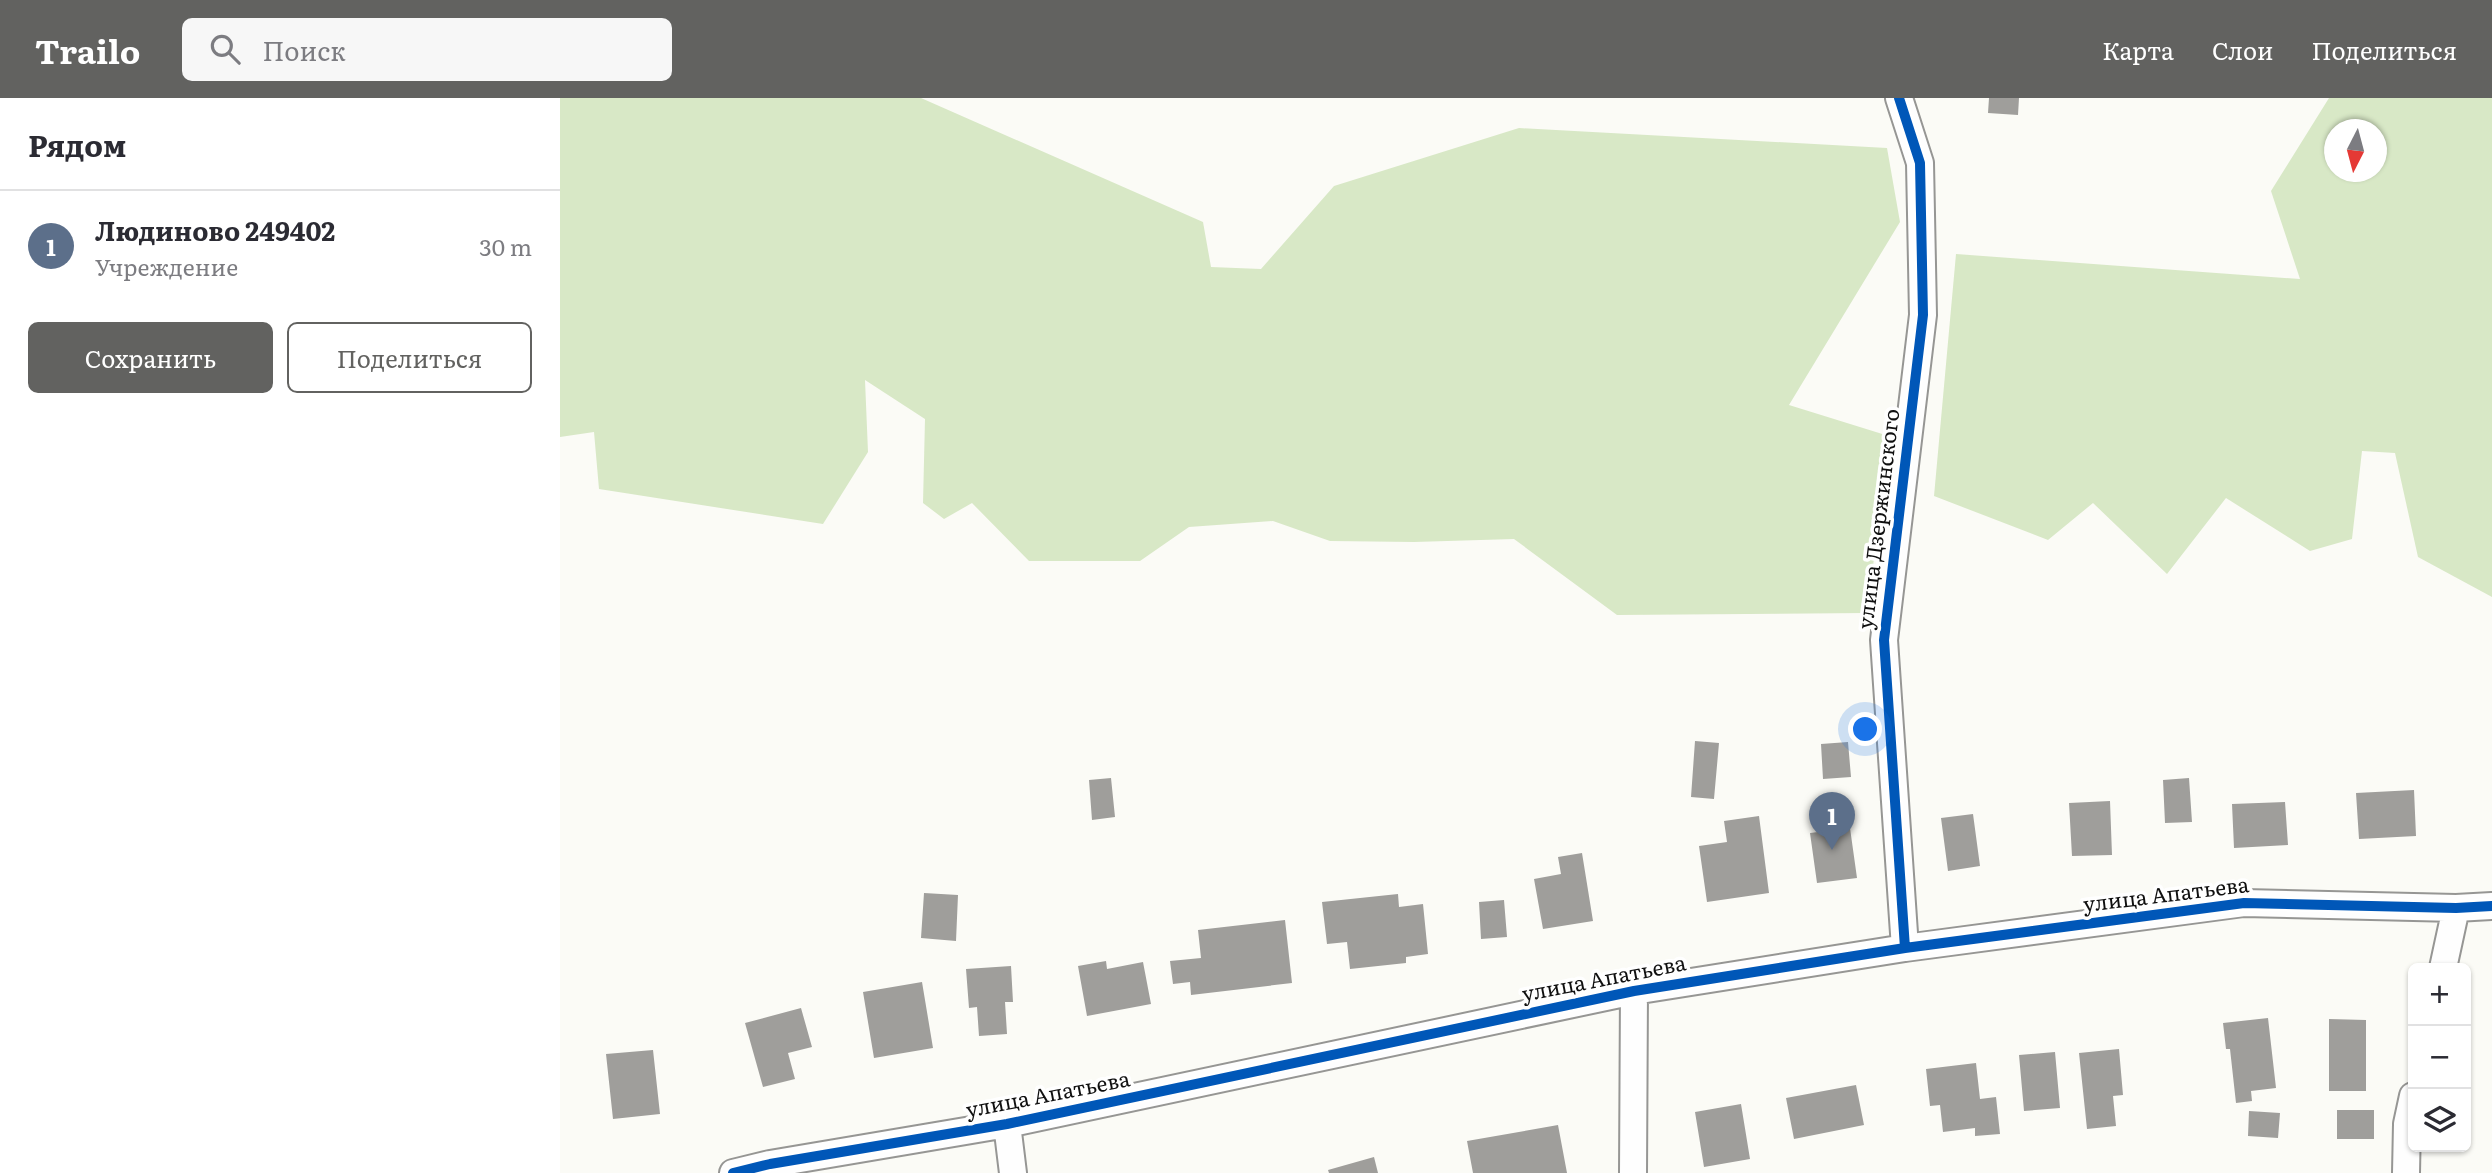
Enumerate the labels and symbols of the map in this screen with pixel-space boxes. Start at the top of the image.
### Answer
north arrow [2324,119,2387,182]
street label: улица Дзержинского [1848,407,1905,631]
your location [1848,712,1882,746]
pin: 1 [1809,792,1855,850]
street label: улица Апатьева [2081,867,2251,918]
street label: улица Апатьева [1519,945,1689,1008]
street label: улица Апатьева [963,1061,1133,1124]

